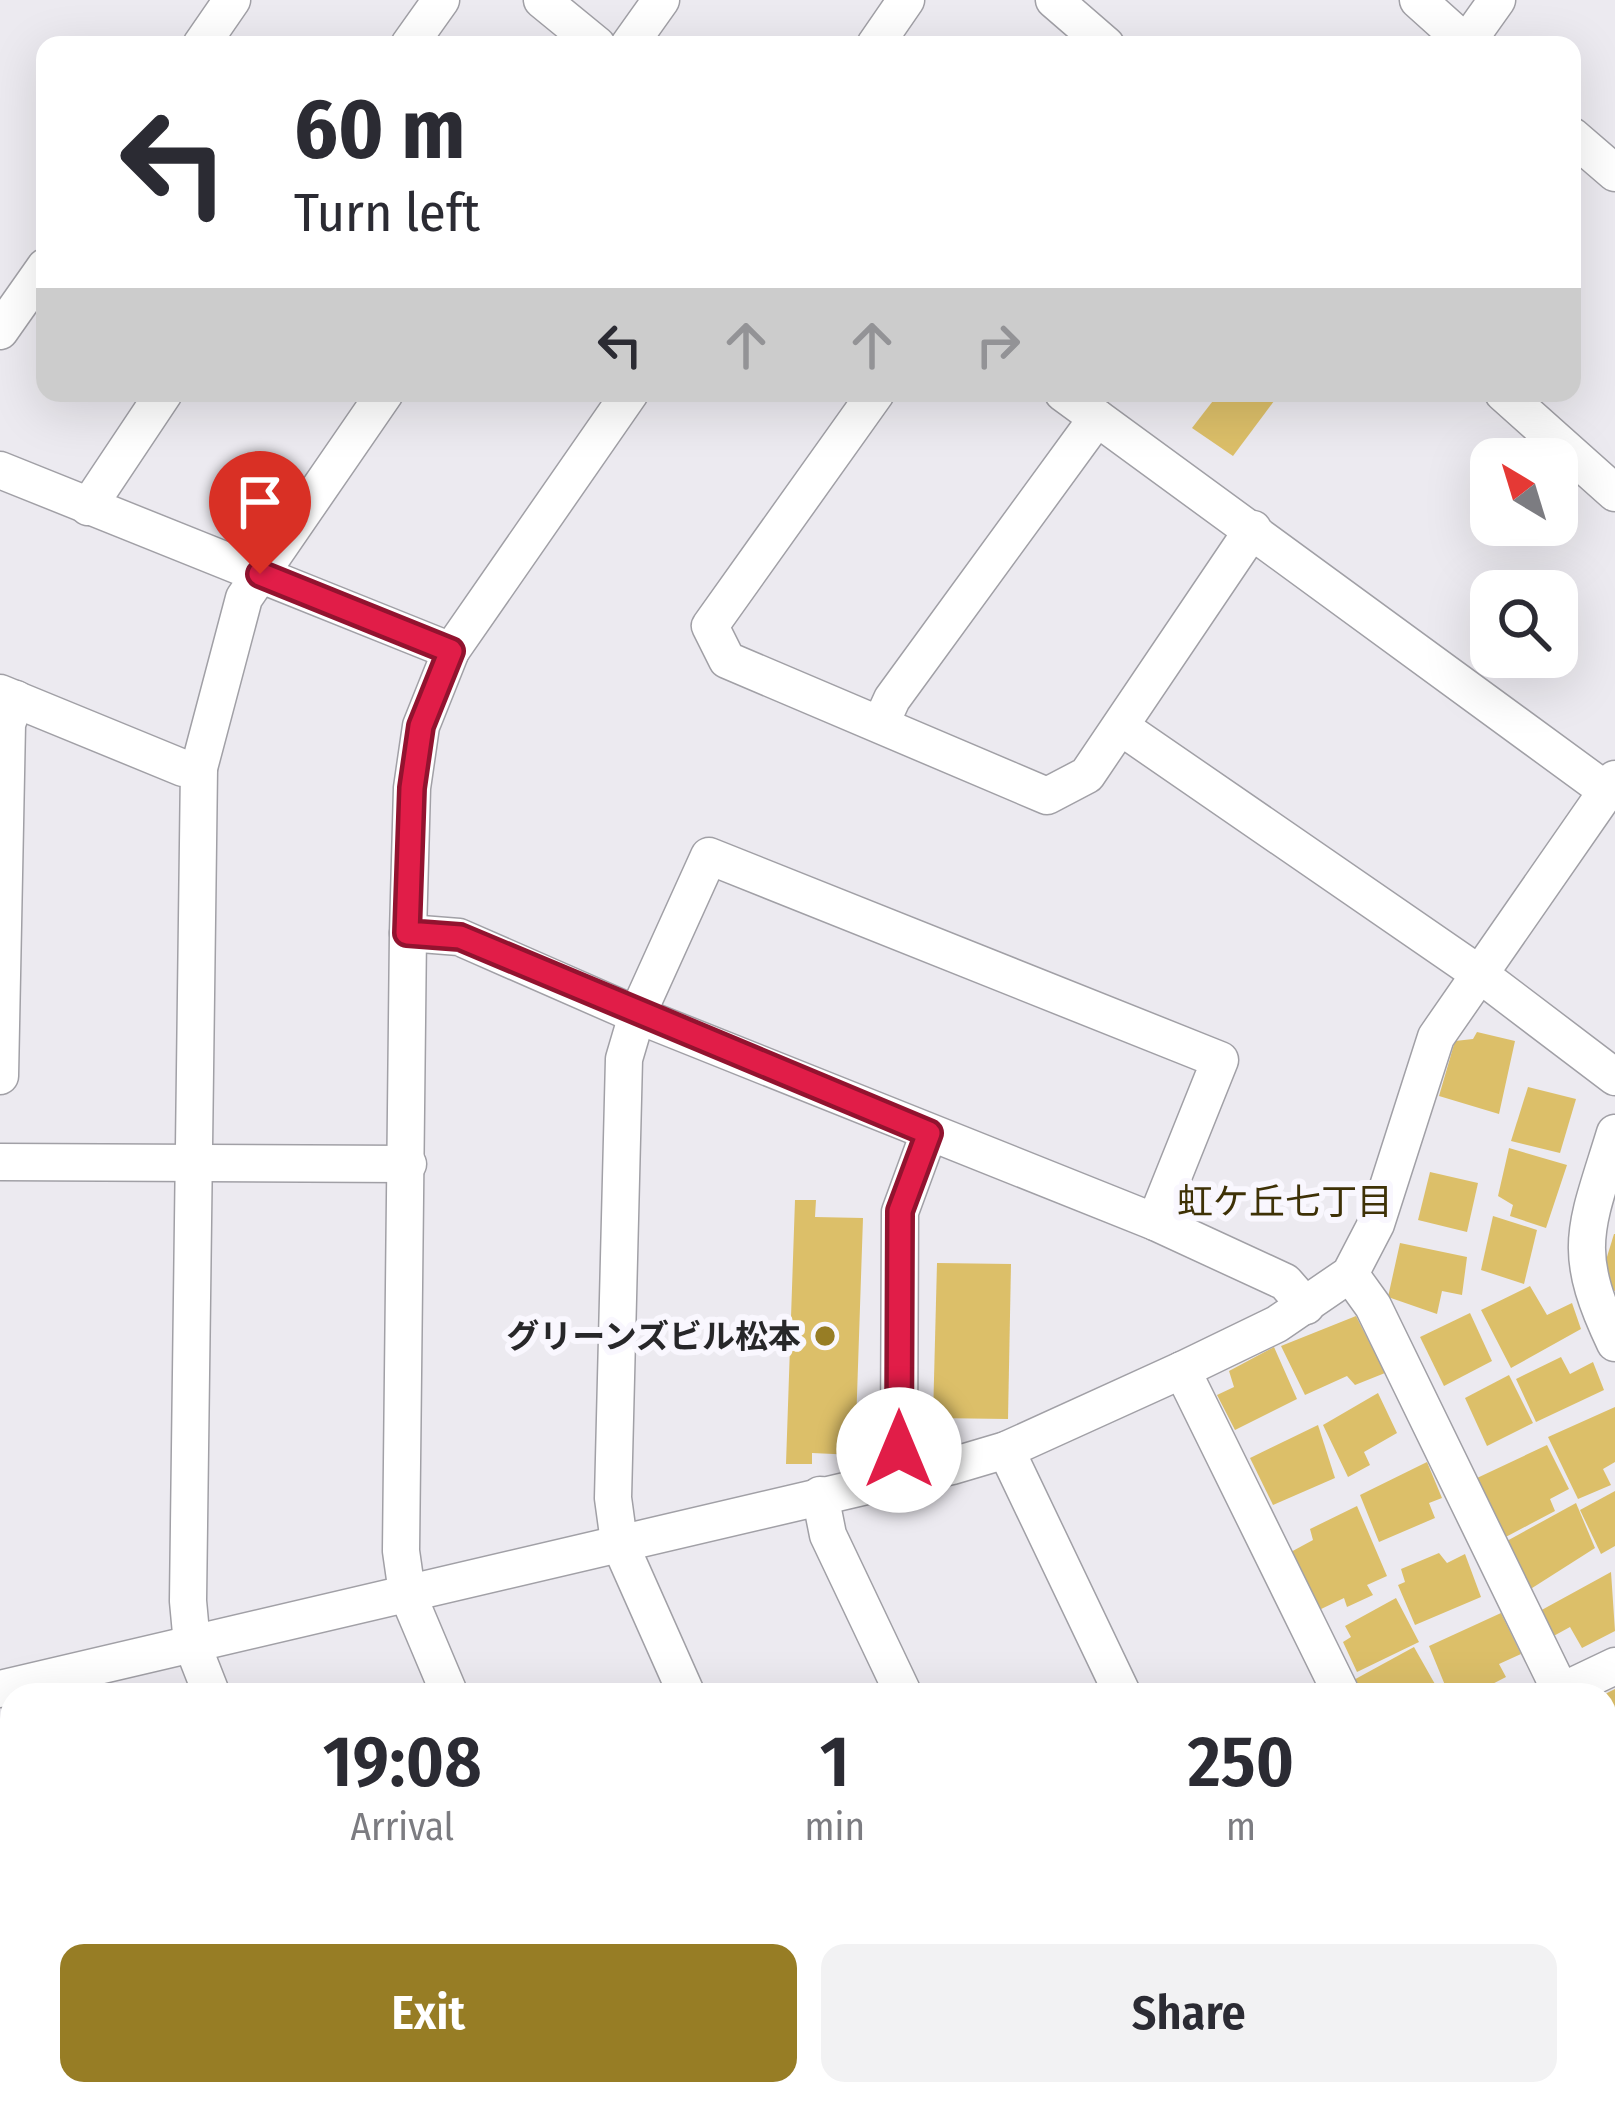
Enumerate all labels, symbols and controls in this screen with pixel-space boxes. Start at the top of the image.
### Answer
text: 60 m [294,79,465,180]
icon: left [96,84,252,240]
text: Turn left [294,181,480,245]
icon: left [587,312,653,378]
icon: ahead [713,312,779,378]
icon: ahead [839,312,905,378]
icon: right [965,312,1031,378]
north arrow [1470,438,1578,546]
map controls [1470,438,1578,678]
pin [209,451,311,574]
icon: arrive [227,469,293,535]
button: search [1470,570,1578,678]
district label: 虹ケ丘七丁目 [1177,1180,1393,1224]
place label: グリーンズビル松本 [506,1317,801,1357]
marker: グリーンズビル松本 [812,1323,838,1349]
position arrow [836,1387,962,1513]
text: 19:08 [323,1719,482,1805]
text: 1 [820,1719,850,1805]
text: 250 [1188,1719,1294,1805]
text: Arrival [351,1804,454,1850]
text: min [805,1804,865,1850]
text: m [1226,1804,1256,1850]
button: Exit [60,1944,797,2082]
button: Share [821,1944,1557,2082]

